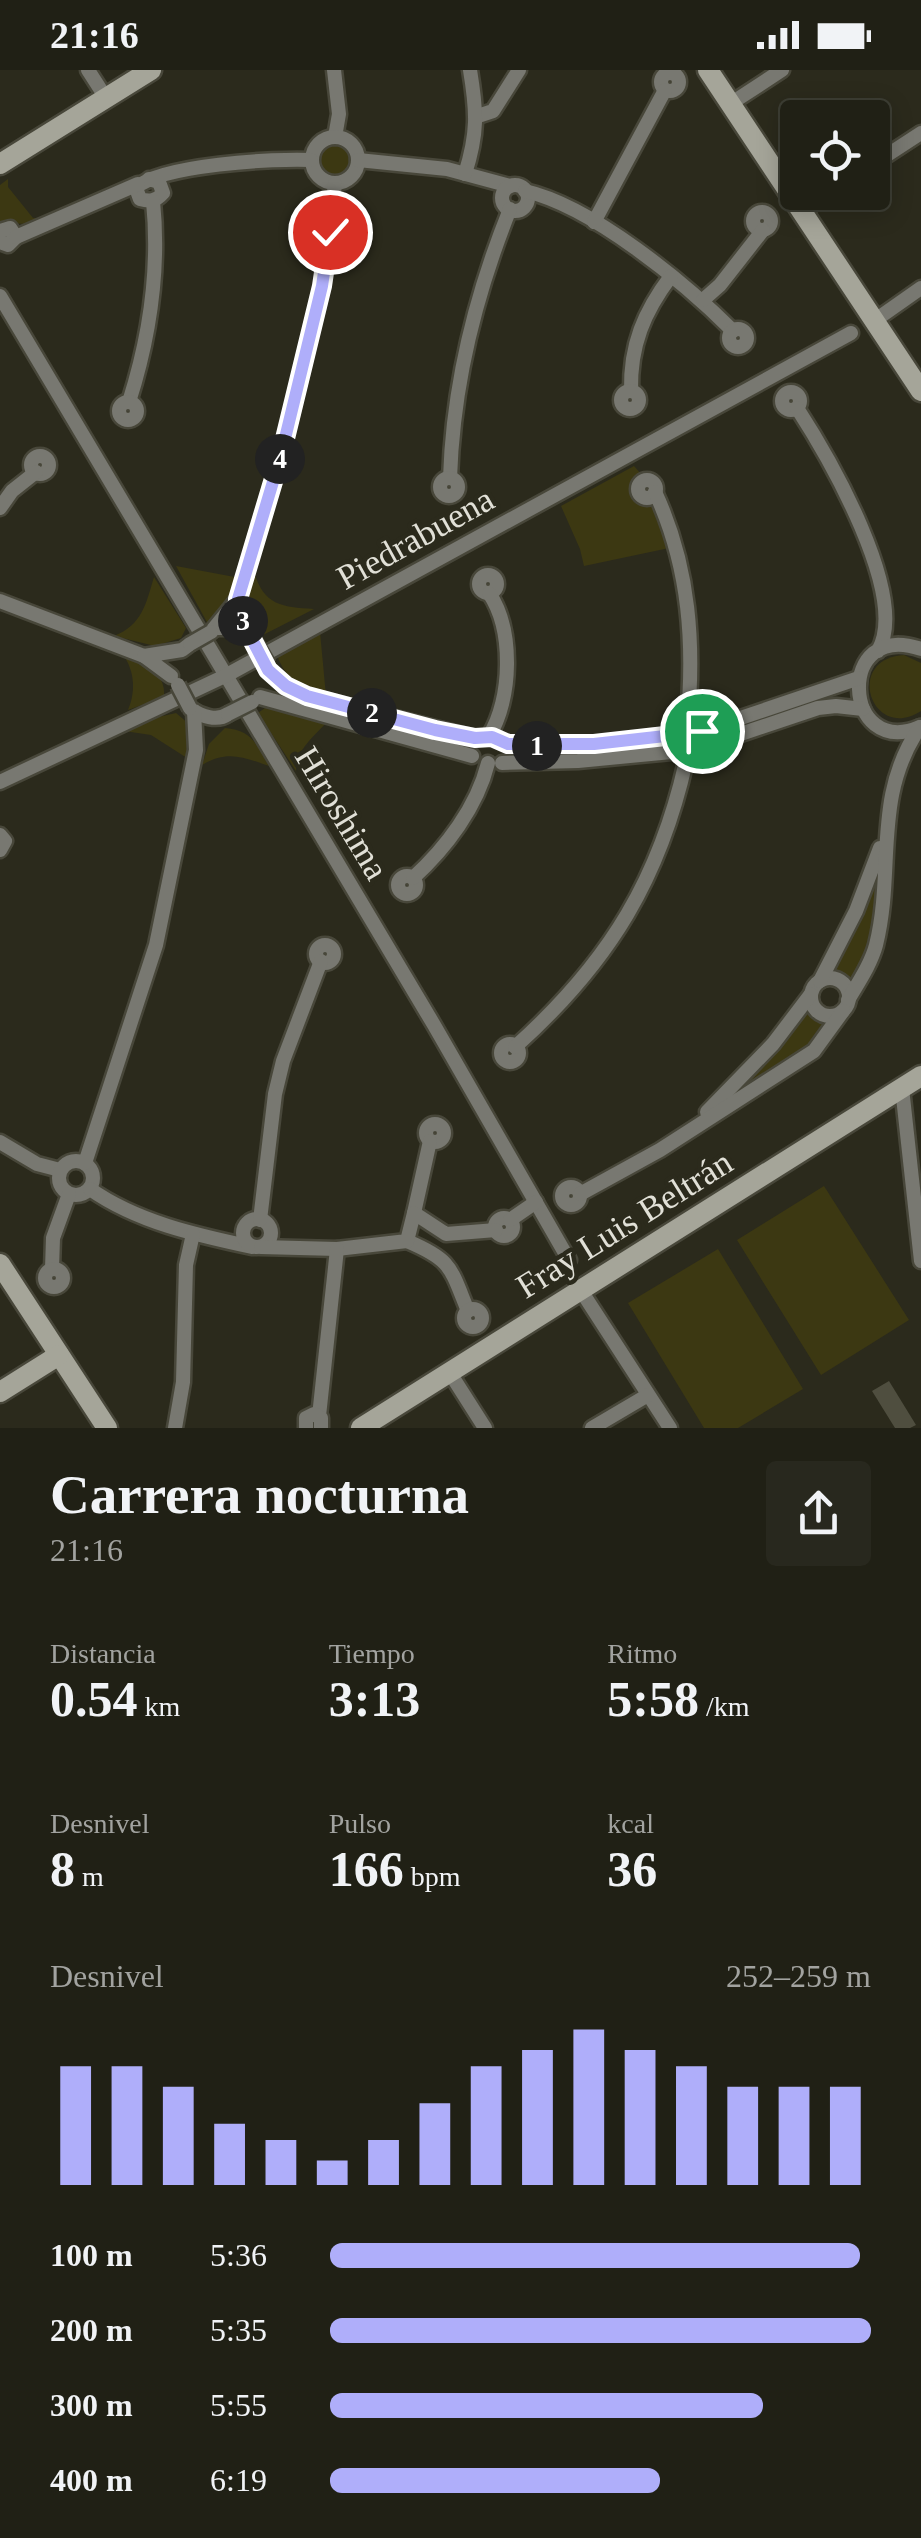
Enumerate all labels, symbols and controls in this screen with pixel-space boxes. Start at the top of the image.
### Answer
text: 21:16 [50,14,139,56]
map controls [780,100,890,210]
button: locate [780,100,890,210]
pin [288,190,373,275]
icon: check [303,205,358,260]
pin: 4 [255,434,305,484]
text: 4 [273,443,287,474]
street label: Piedrabuena [330,479,501,597]
pin: 3 [218,596,268,646]
text: 3 [236,605,250,636]
pin: 2 [347,688,397,738]
pin [660,689,745,774]
text: 2 [365,697,379,728]
icon: arrive [675,704,730,759]
pin: 1 [512,721,562,771]
text: 1 [530,730,544,761]
street label: Hiroshima [287,740,397,887]
street label: Fray Luis Beltrán [509,1142,739,1306]
button: share [766,1461,871,1566]
text: Carrera nocturna [50,1464,469,1525]
text: 21:16 [50,1532,123,1568]
text: Distancia [50,1638,156,1669]
text: Tiempo [329,1638,415,1669]
text: Ritmo [607,1638,677,1669]
text: 0.54 [50,1671,138,1727]
text: 3:13 [329,1671,420,1727]
text: 5:58 [607,1671,699,1727]
text: km [138,1691,180,1722]
text: /km [699,1691,750,1722]
text: Desnivel [50,1808,150,1839]
text: Pulso [329,1808,391,1839]
text: kcal [607,1808,654,1839]
text: 8 [50,1841,75,1897]
text: 166 [329,1841,404,1897]
text: 36 [607,1841,657,1897]
text: m [75,1861,104,1892]
text: bpm [404,1861,460,1892]
text: Desnivel [50,1958,164,1994]
text: 252–259 m [726,1958,871,1994]
text: 100 m [50,2237,133,2273]
text: 5:36 [210,2237,267,2273]
text: 200 m [50,2312,133,2348]
text: 5:35 [210,2312,267,2348]
text: 300 m [50,2387,133,2423]
text: 5:55 [210,2387,267,2423]
text: 400 m [50,2462,133,2498]
text: 6:19 [210,2462,267,2498]

